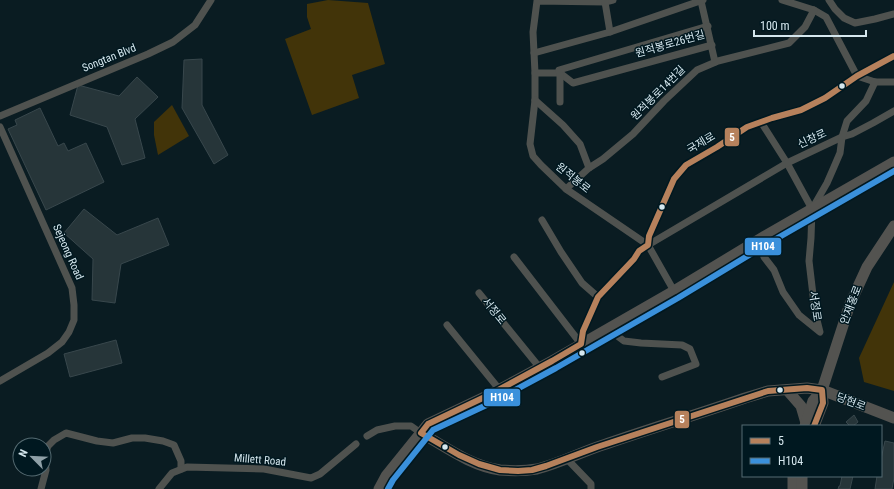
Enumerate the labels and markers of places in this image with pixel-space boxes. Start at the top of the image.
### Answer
unlabelled marker [837,81,847,91]
unlabelled marker [657,202,667,212]
unlabelled marker [577,348,587,358]
unlabelled marker [775,385,785,395]
unlabelled marker [440,442,450,452]

